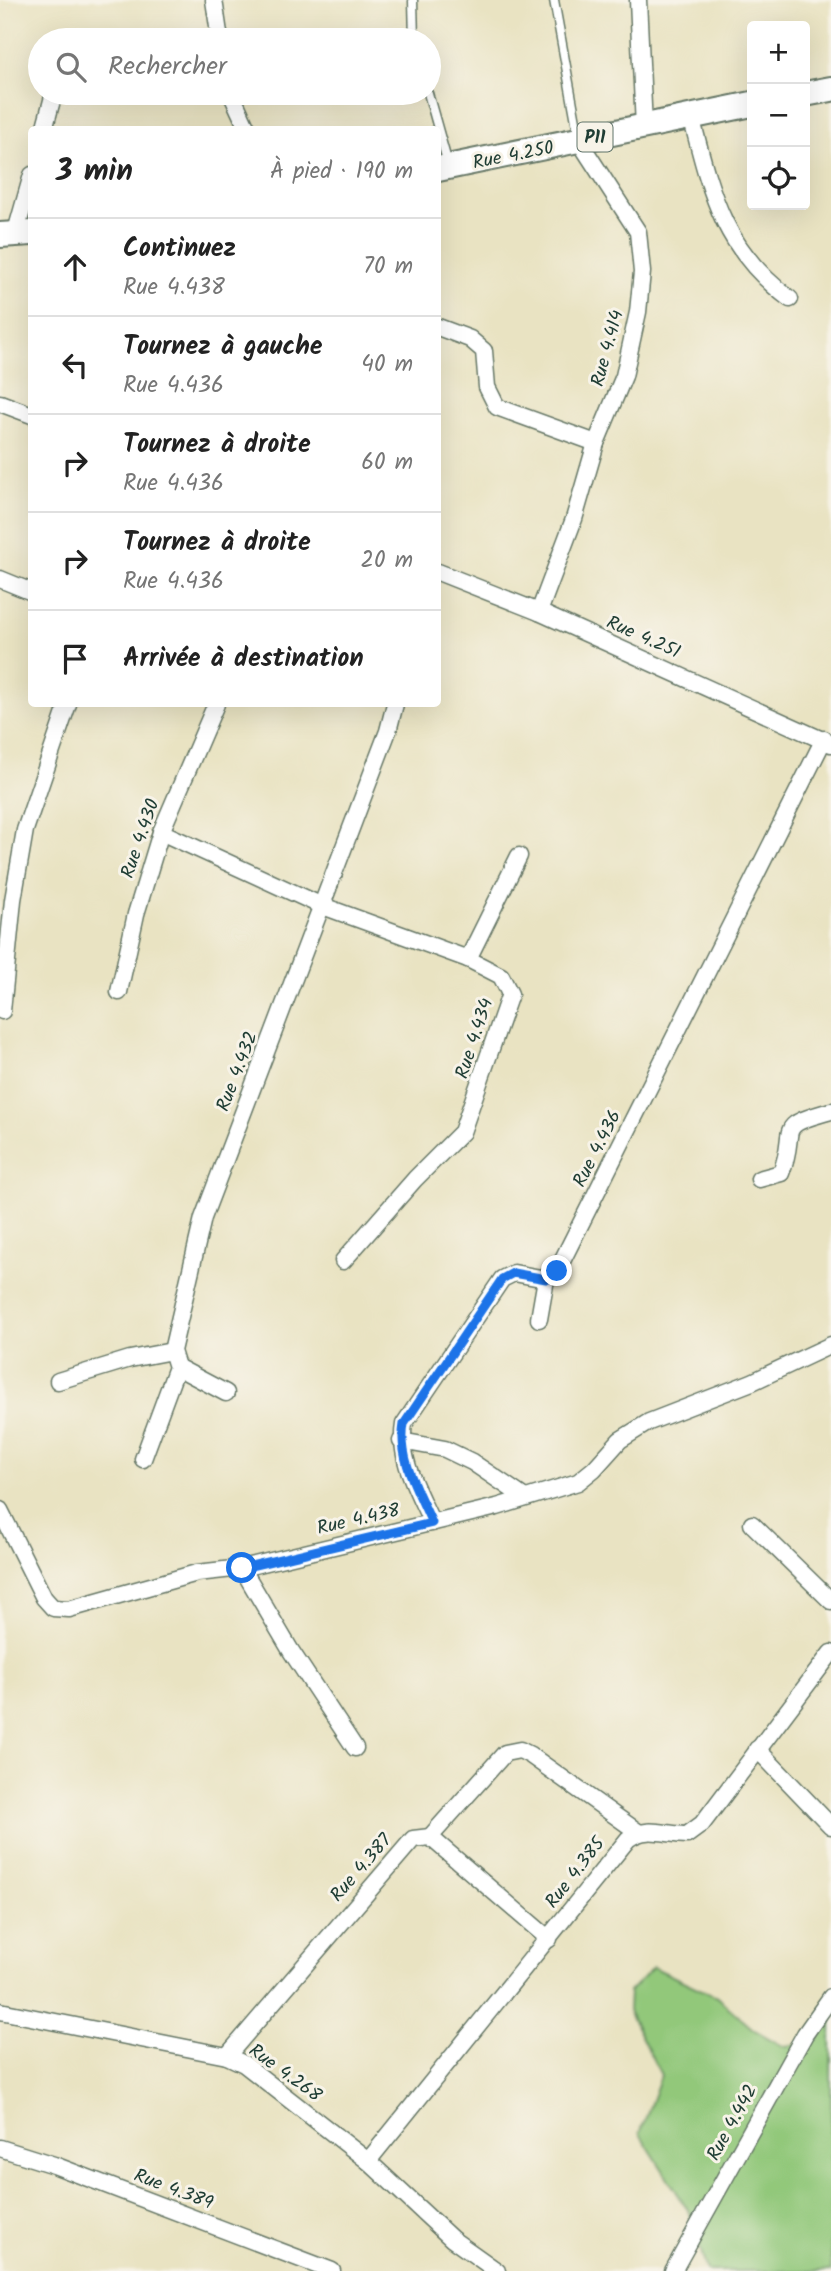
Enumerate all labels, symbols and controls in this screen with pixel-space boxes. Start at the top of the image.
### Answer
map controls [747,21,810,210]
button: + [747,21,810,84]
search box [28,28,441,105]
text: Rechercher [108,46,227,88]
icon: search [52,48,90,86]
button: − [747,84,810,147]
road number: P11 [578,122,612,152]
street label: Rue 4.250 [470,133,557,179]
button: locate [747,147,810,210]
text: 3 min [56,148,133,196]
text: À pied · 190 m [270,154,413,190]
text: Continuez [123,228,236,270]
icon: ahead [56,248,94,286]
text: 70 m [363,249,413,285]
text: Rue 4.438 [123,270,225,306]
street label: Rue 4.414 [583,307,633,390]
text: Tournez à gauche [123,326,323,368]
icon: left [56,346,94,384]
text: 40 m [361,347,413,383]
text: Rue 4.436 [123,368,224,404]
text: Tournez à droite [123,424,311,466]
icon: right [56,444,94,482]
text: 60 m [361,445,413,481]
text: Rue 4.436 [123,466,224,502]
text: Tournez à droite [123,522,311,564]
icon: right [56,542,94,580]
text: 20 m [361,543,413,579]
text: Rue 4.436 [123,564,224,600]
street label: Rue 4.251 [601,608,685,668]
text: Arrivée à destination [123,638,364,680]
icon: arrive [56,640,94,678]
street label: Rue 4.430 [113,795,168,882]
street label: Rue 4.434 [448,994,502,1083]
street label: Rue 4.432 [209,1027,267,1116]
street label: Rue 4.436 [566,1105,630,1193]
route end [541,1255,572,1286]
street label: Rue 4.438 [314,1496,403,1544]
route start [226,1552,257,1583]
street label: Rue 4.387 [323,1826,401,1909]
street label: Rue 4.385 [538,1830,614,1916]
street label: Rue 4.268 [242,2037,328,2111]
street label: Rue 4.442 [699,2079,766,2167]
street label: Rue 4.389 [129,2161,217,2219]

